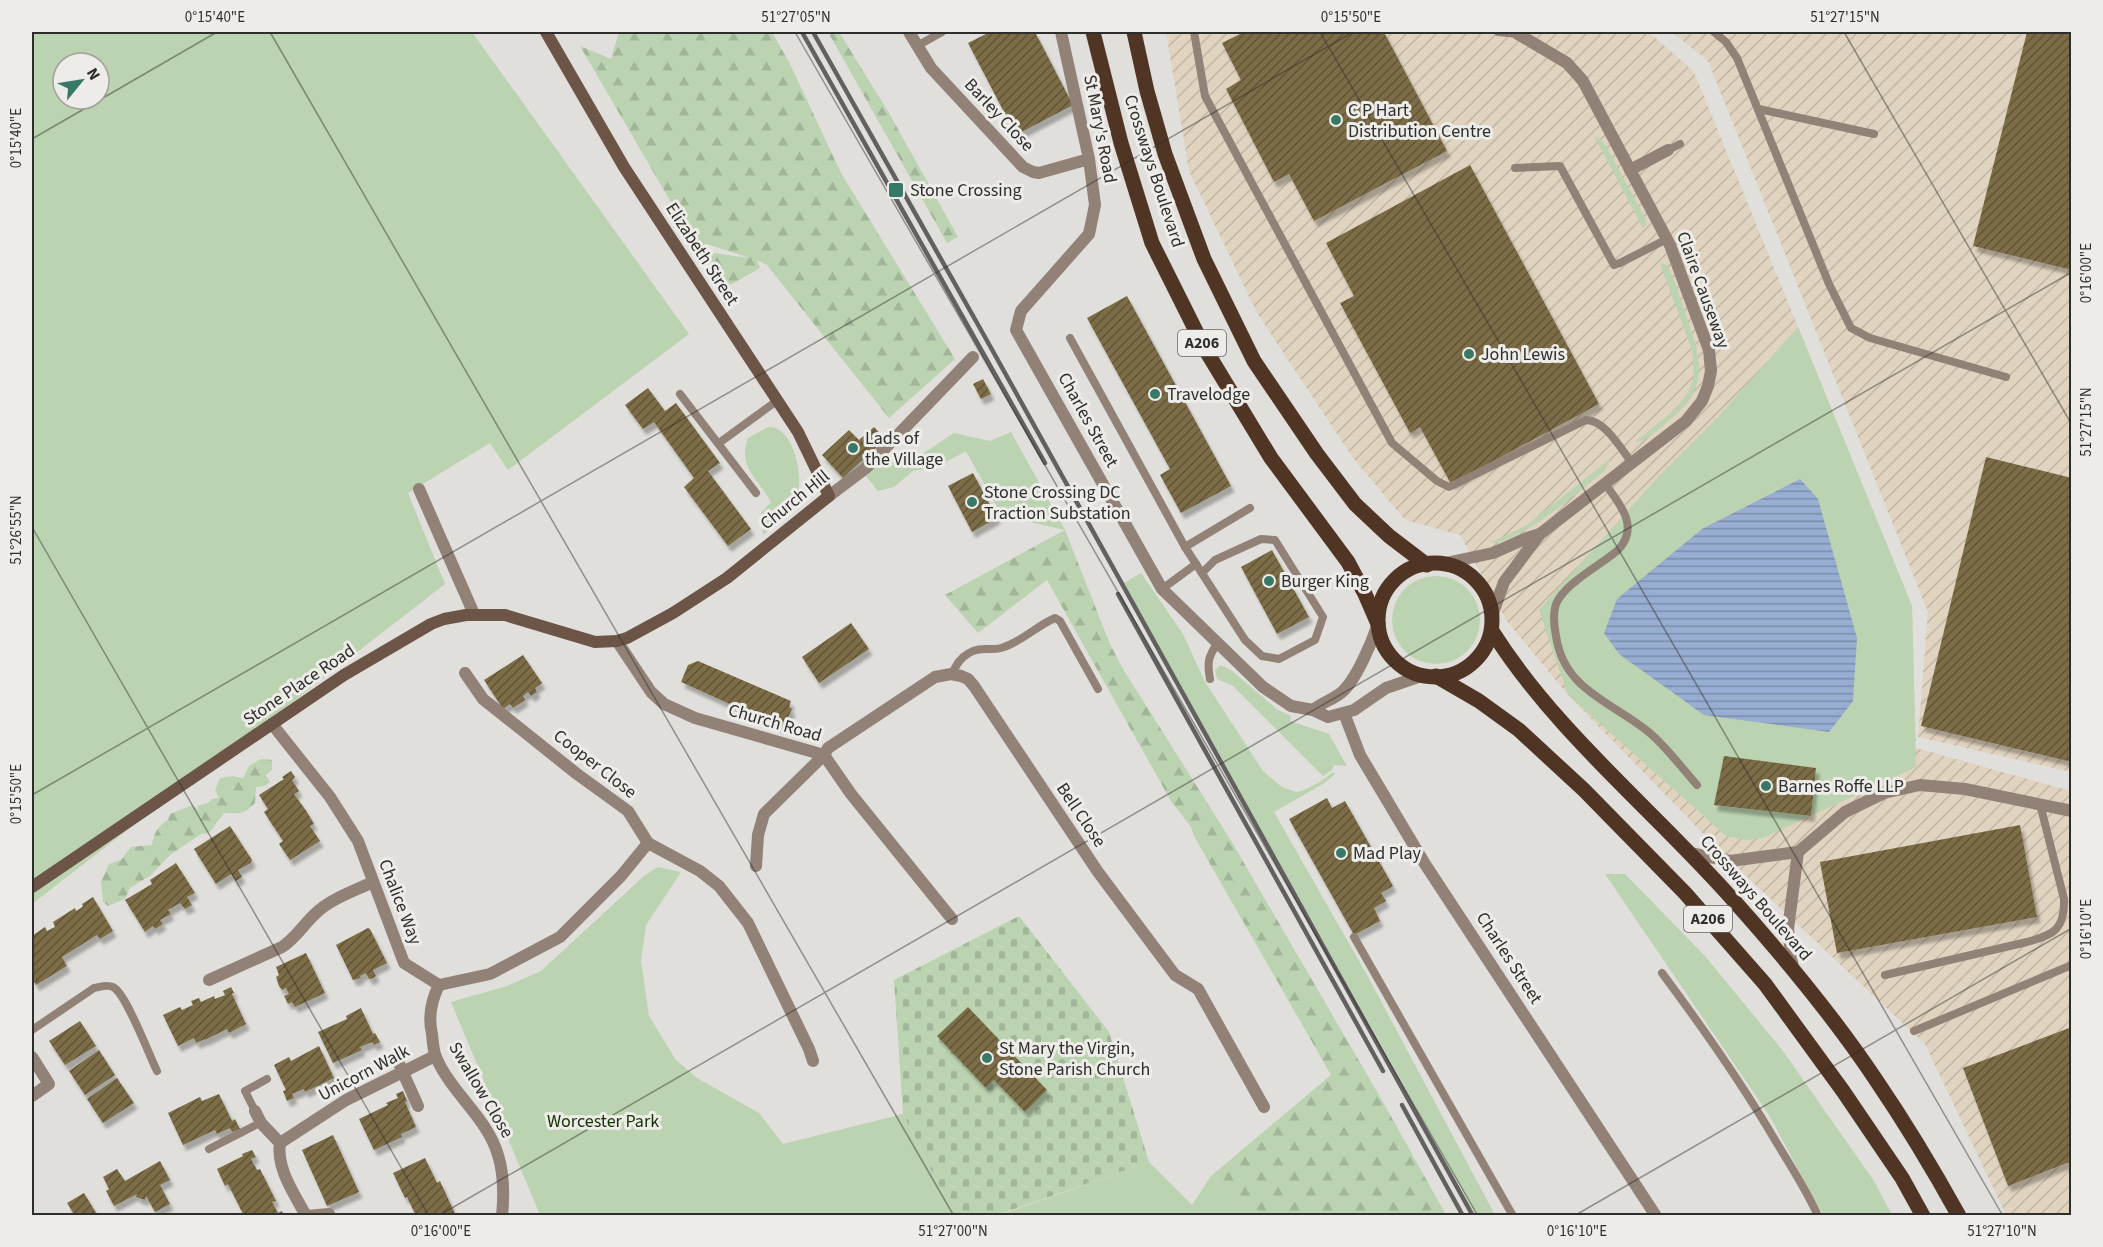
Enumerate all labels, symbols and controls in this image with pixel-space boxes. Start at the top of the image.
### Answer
text: 0°15'40"E [185,7,245,28]
text: 51°27'05"N [761,7,831,28]
text: 0°15'50"E [1321,7,1381,28]
text: 51°27'15"N [1810,7,1880,28]
north arrow [51,51,111,111]
text: N [81,64,105,84]
street label: Barley Close [958,73,1040,157]
street label: St Mary's Road [1077,73,1123,185]
street label: Crossways Boulevard [1117,91,1191,251]
place label: C P Hart Distribution Centre [1348,98,1491,144]
text: 0°15'40"E [6,108,27,168]
marker: C P Hart Distribution Centre [1329,113,1343,127]
place label: Stone Crossing [910,178,1022,203]
marker: Stone Crossing [887,181,905,199]
street label: Elizabeth Street [659,198,745,310]
street label: Claire Causeway [1670,228,1736,353]
text: 0°16'00"E [2076,243,2097,303]
road number: A206 [1178,330,1226,356]
place label: John Lewis [1481,342,1565,367]
marker: John Lewis [1462,347,1476,361]
street label: Charles Street [1052,368,1124,472]
place label: Travelodge [1167,382,1250,407]
marker: Travelodge [1148,387,1162,401]
text: 51°27'15"N [2076,387,2097,457]
place label: Lads of the Village [865,426,943,472]
marker: Lads of the Village [846,441,860,455]
street label: Church Hill [755,464,835,536]
place label: Stone Crossing DC Traction Substation [984,480,1131,526]
text: 51°26'55"N [6,495,27,565]
marker: Stone Crossing DC Traction Substation [965,495,979,509]
place label: Burger King [1281,569,1369,594]
marker: Burger King [1262,574,1276,588]
street label: Stone Place Road [238,638,360,732]
street label: Church Road [725,698,825,748]
street label: Cooper Close [548,723,642,805]
text: 0°15'50"E [6,764,27,824]
place label: Barnes Roffe LLP [1778,774,1904,799]
street label: Bell Close [1050,778,1112,852]
marker: Barnes Roffe LLP [1759,779,1773,793]
street label: Crossways Boulevard [1694,830,1818,966]
place label: Mad Play [1353,841,1422,866]
marker: Mad Play [1334,846,1348,860]
street label: Chalice Way [372,856,428,949]
text: 0°16'10"E [2076,899,2097,959]
road number: A206 [1684,906,1732,932]
street label: Charles Street [1470,907,1548,1009]
place label: St Mary the Virgin, Stone Parish Church [999,1036,1150,1082]
street label: Swallow Close [442,1037,520,1143]
street label: Unicorn Walk [314,1039,414,1107]
marker: St Mary the Virgin, Stone Parish Church [980,1051,994,1065]
park label: Worcester Park [547,1109,659,1134]
text: 0°16'00"E [411,1221,471,1242]
text: 51°27'00"N [918,1221,988,1242]
text: 0°16'10"E [1547,1221,1607,1242]
text: 51°27'10"N [1967,1221,2037,1242]

